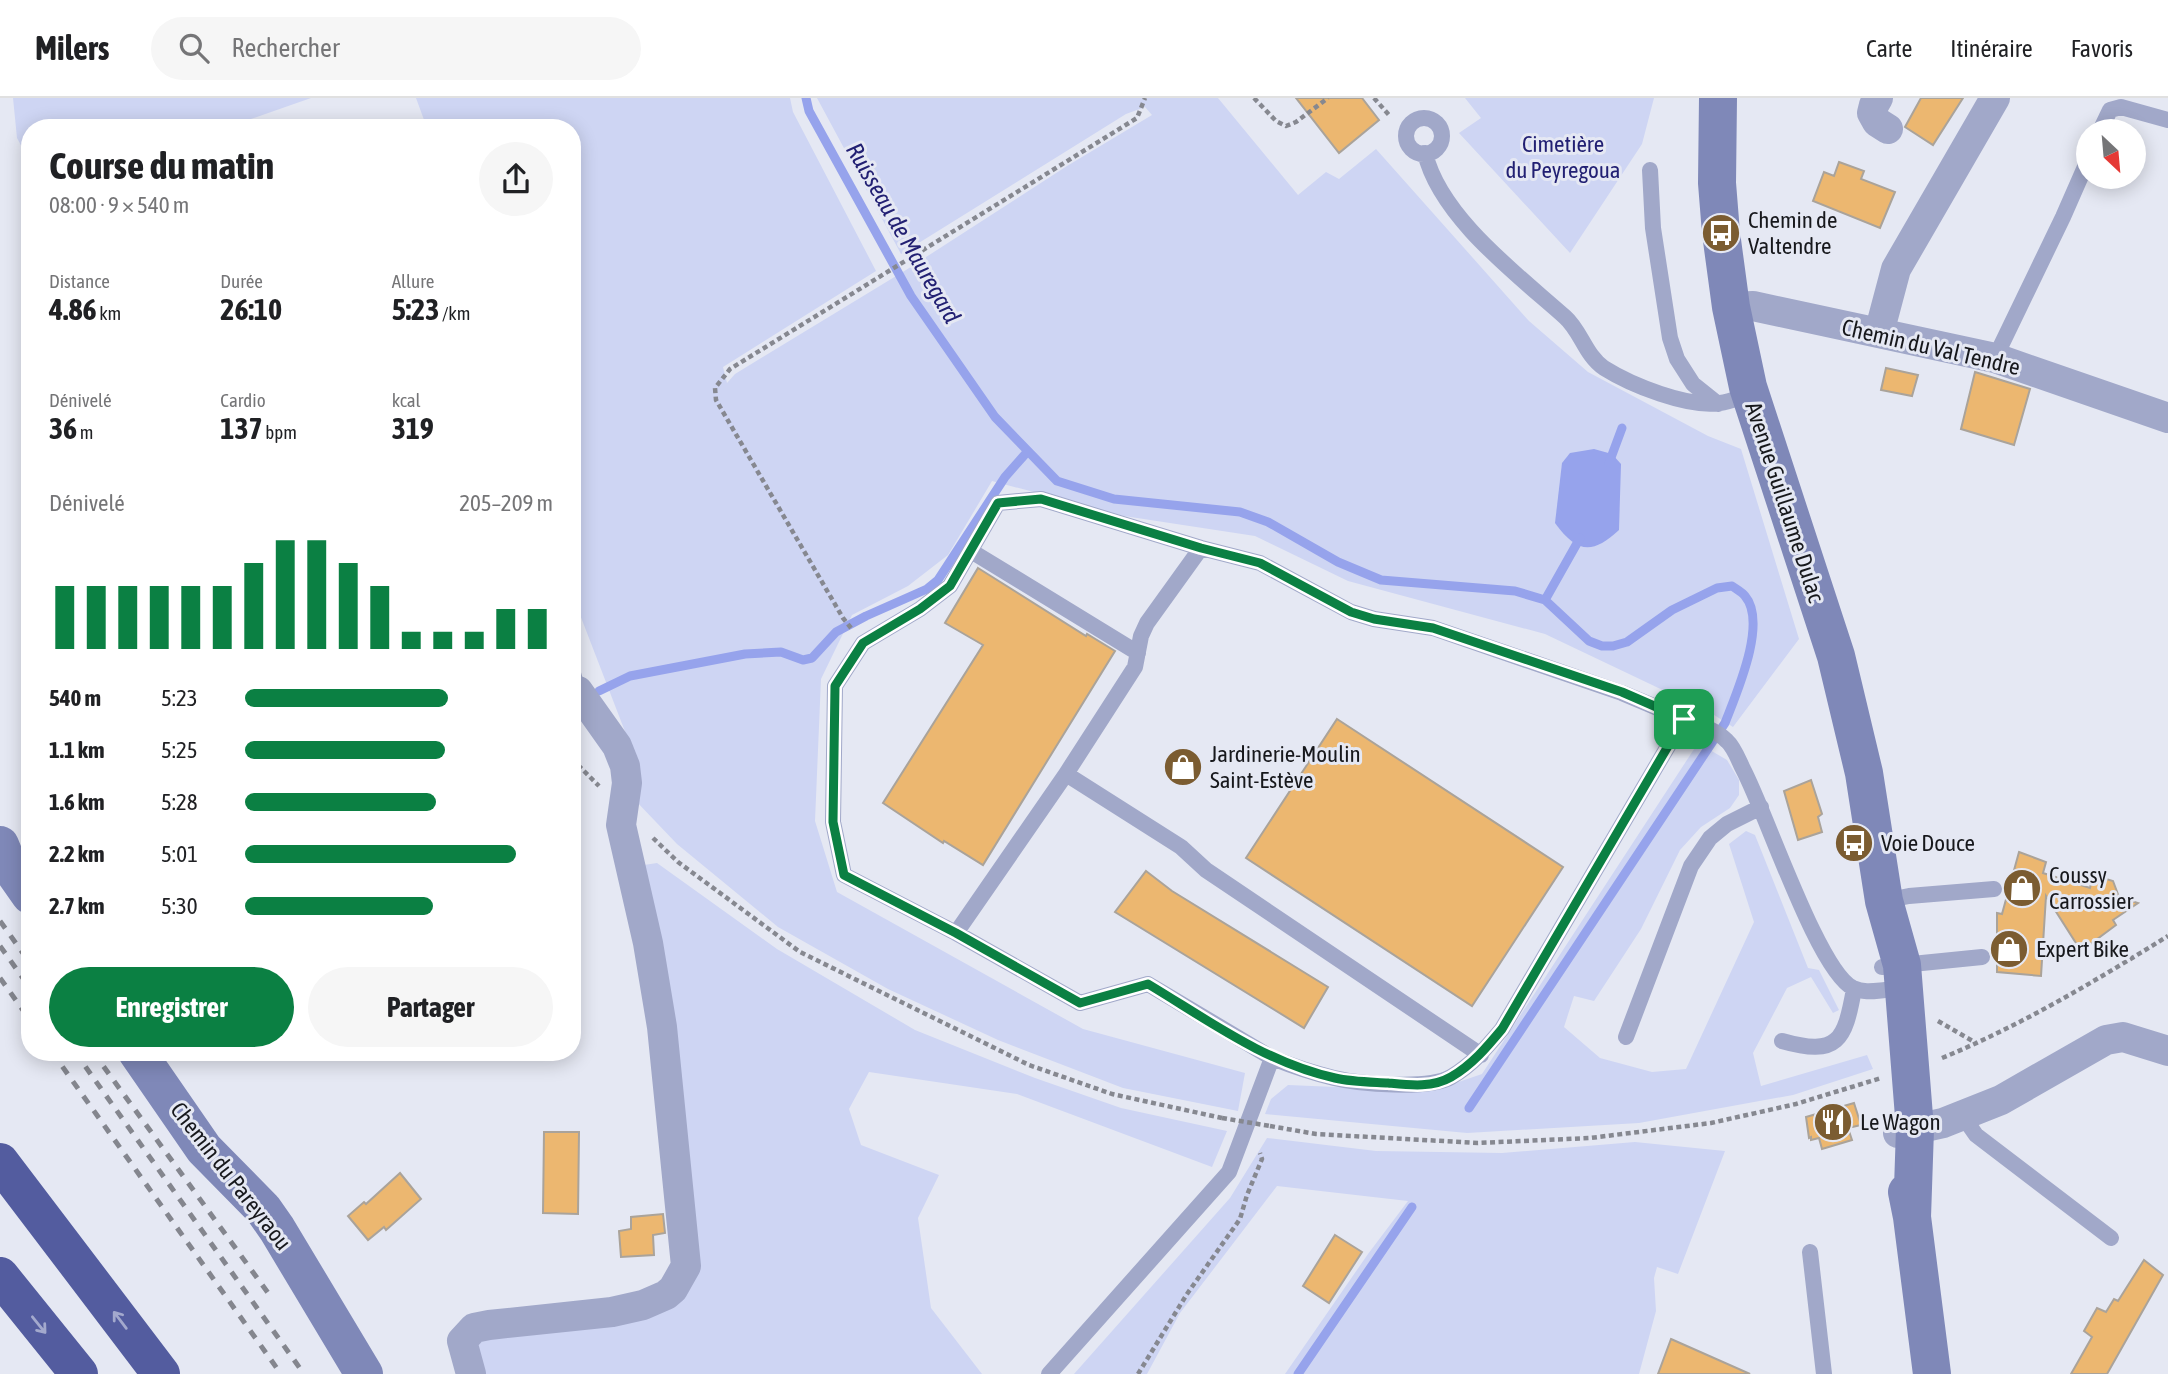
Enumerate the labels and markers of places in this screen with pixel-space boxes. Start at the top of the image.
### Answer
place label: Chemin de Valtendre [1748,207,1837,259]
bus stop icon: Chemin de Valtendre [1700,212,1742,254]
pin [1654,689,1714,749]
place label: Jardinerie-Moulin Saint-Estève [1210,741,1361,793]
shop icon: Jardinerie-Moulin Saint-Estève [1162,746,1204,788]
bus stop icon: Voie Douce [1833,822,1875,864]
place label: Voie Douce [1881,830,1975,856]
place label: Coussy Carrossier [2049,862,2134,914]
shop icon: Coussy Carrossier [2001,867,2043,909]
shop icon: Expert Bike [1988,928,2030,970]
place label: Expert Bike [2036,936,2129,962]
restaurant icon: Le Wagon [1812,1101,1854,1143]
place label: Le Wagon [1860,1109,1941,1135]

